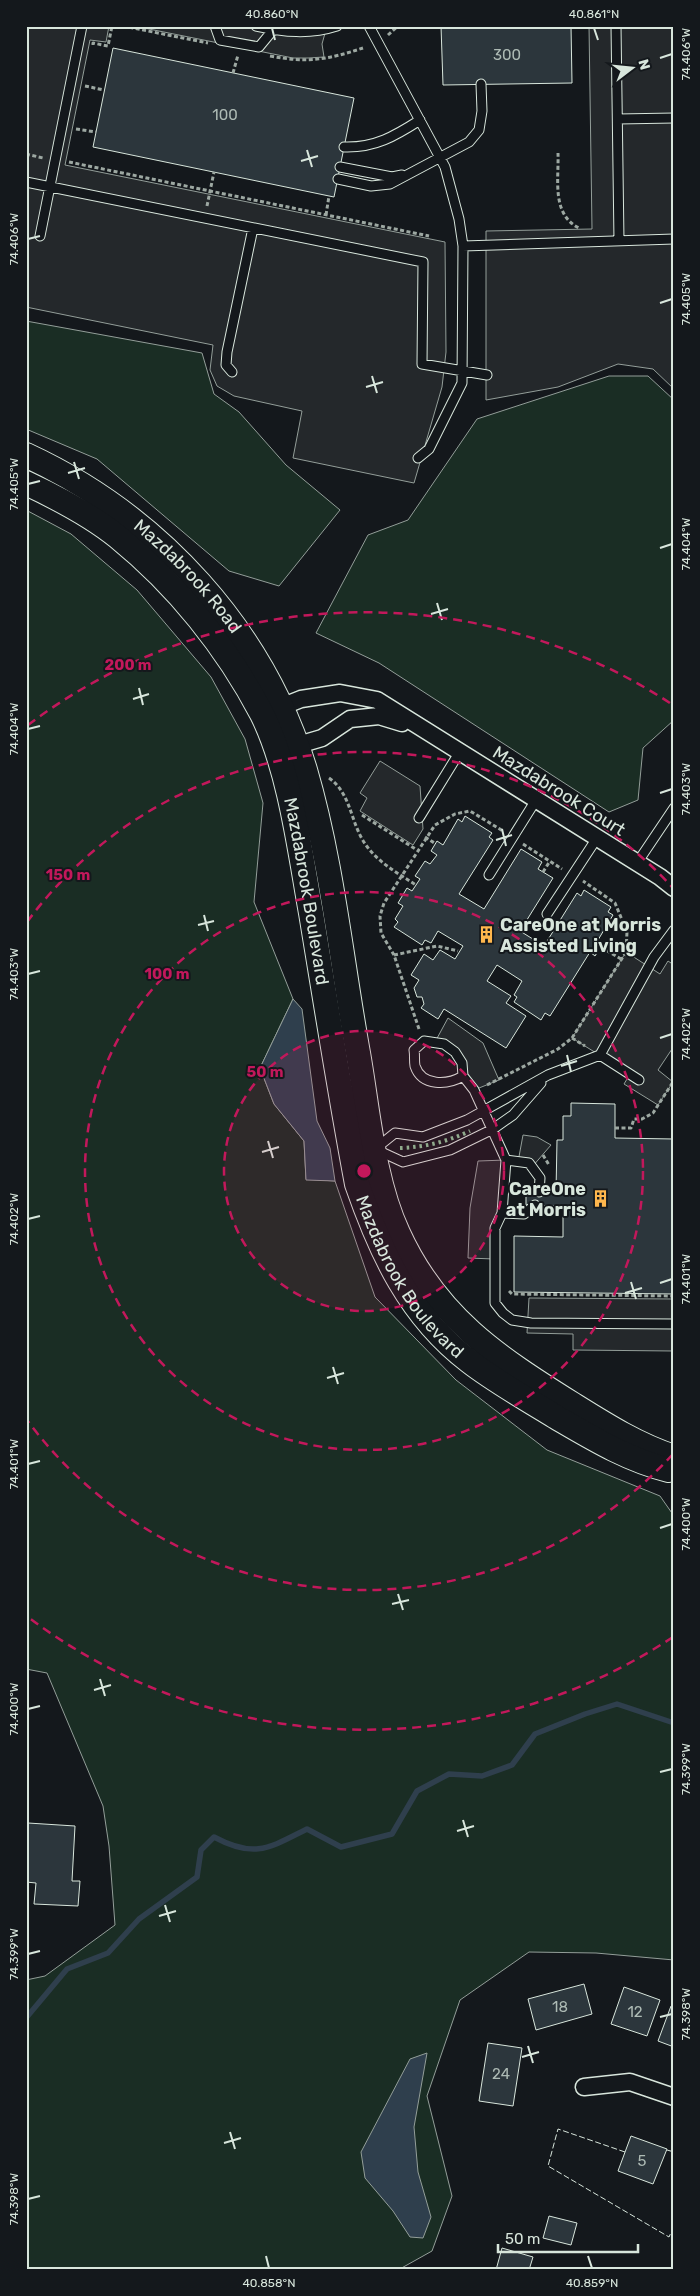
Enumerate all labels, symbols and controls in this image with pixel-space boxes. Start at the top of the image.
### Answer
text: 40.860°N [245,7,299,21]
text: 40.861°N [569,7,619,21]
text: 74.406°W [679,27,693,80]
north arrow [608,42,658,92]
house number: 300 [493,46,521,64]
text: N [634,57,654,72]
house number: 100 [212,106,238,124]
text: 74.406°W [7,212,21,265]
text: 74.405°W [679,272,693,325]
text: 74.405°W [7,457,21,510]
street label: Mazdabrook Road [129,515,246,637]
text: 74.404°W [679,517,693,570]
text: 200 m [104,656,152,674]
text: 74.404°W [7,702,21,755]
street label: Mazdabrook Court [488,741,630,841]
text: 74.403°W [679,762,693,815]
street label: Mazdabrook Boulevard [279,795,334,987]
text: 150 m [46,866,90,884]
place label: CareOne at Morris Assisted Living [500,914,661,957]
building icon: CareOne at Morris Assisted Living [476,925,496,945]
text: 74.403°W [7,947,21,1000]
text: 100 m [145,965,189,983]
text: 74.402°W [679,1007,693,1060]
text: 50 m [247,1063,283,1081]
centre of rings [355,1162,373,1180]
place label: CareOne at Morris [506,1178,586,1221]
building icon: CareOne at Morris [590,1189,610,1209]
text: 74.402°W [7,1192,21,1245]
street label: Mazdabrook Boulevard [351,1192,468,1363]
text: 74.401°W [679,1253,693,1304]
text: 74.401°W [7,1438,21,1489]
text: 74.400°W [679,1497,693,1550]
text: 74.400°W [7,1682,21,1735]
text: 74.399°W [679,1743,693,1795]
text: 74.399°W [7,1928,21,1980]
text: 74.398°W [679,1987,693,2040]
house number: 18 [552,1998,568,2016]
house number: 12 [627,2003,643,2021]
house number: 24 [492,2065,510,2083]
house number: 5 [638,2152,647,2170]
text: 74.398°W [7,2172,21,2225]
scale bar [498,2221,638,2253]
text: 50 m [505,2230,540,2248]
text: 40.858°N [242,2276,296,2290]
text: 40.859°N [566,2276,618,2290]

